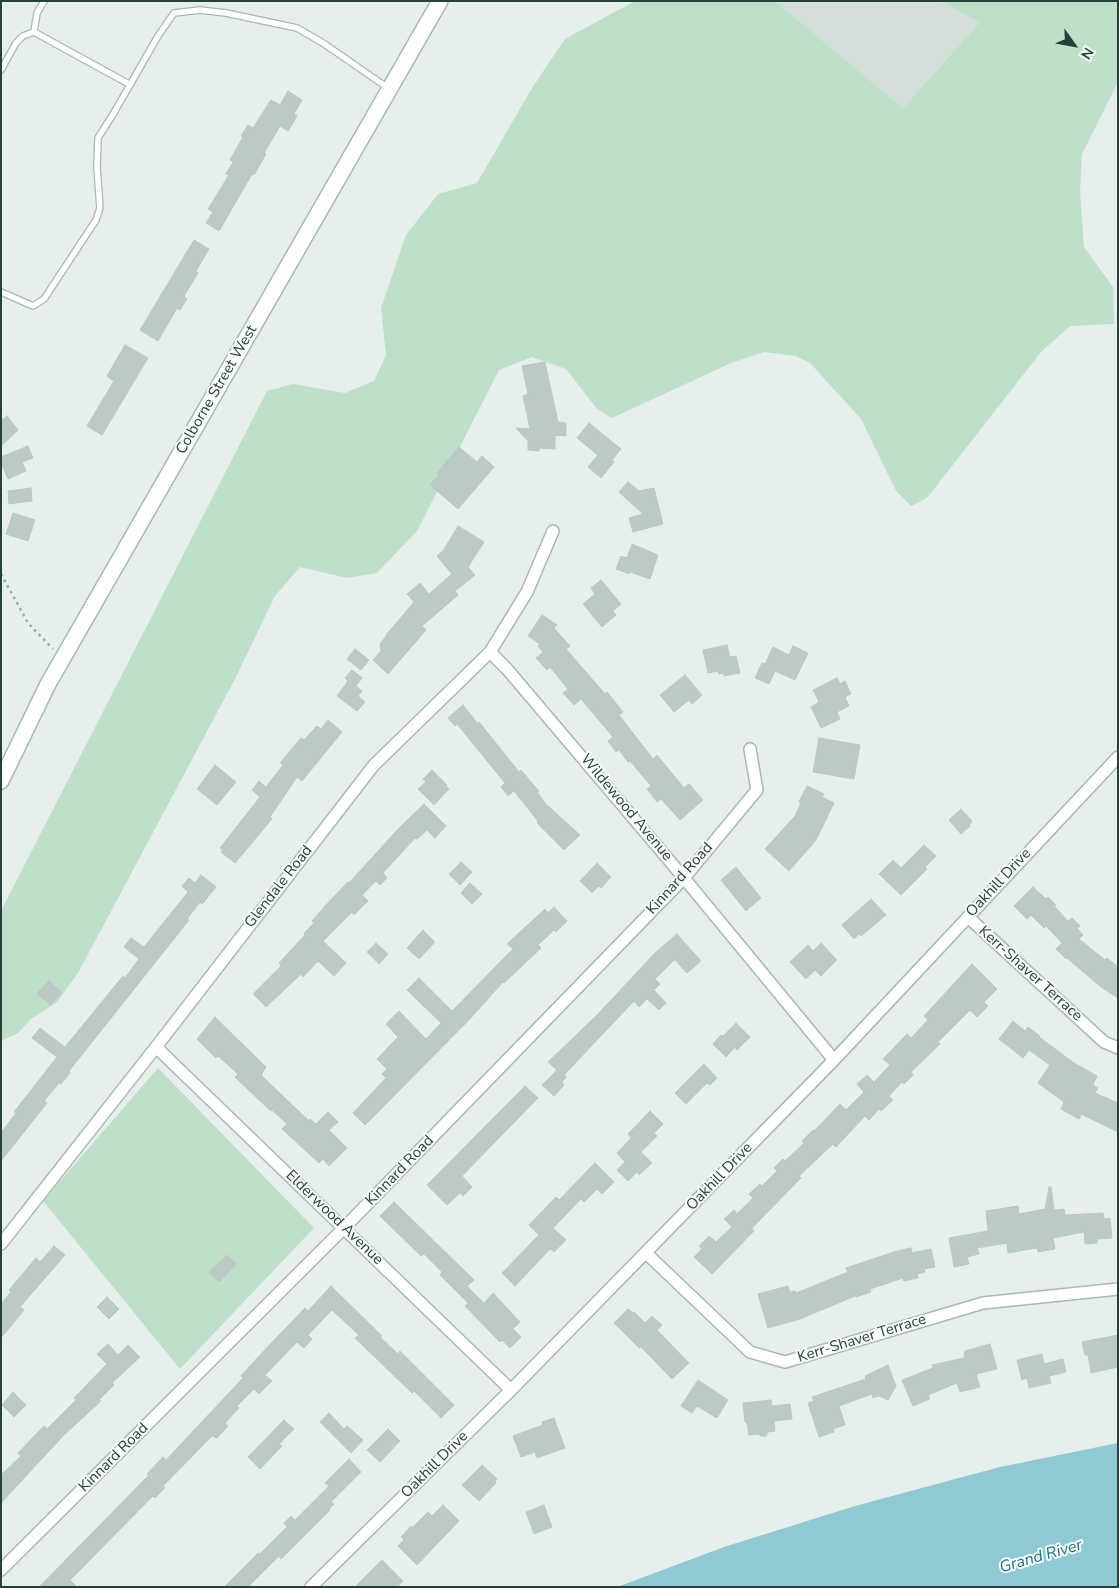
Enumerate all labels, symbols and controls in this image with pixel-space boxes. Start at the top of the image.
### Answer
north arrow [1049,20,1099,70]
text: N [1076,44,1098,63]
street label: Colborne Street West [173,322,261,458]
street label: Wildewood Avenue [576,751,676,865]
street label: Kinnard Road [643,839,717,919]
street label: Glendale Road [241,842,317,932]
street label: Oakhill Drive [963,845,1035,921]
street label: Kerr-Shaver Terrace [974,923,1086,1025]
street label: Kinnard Road [362,1132,438,1210]
street label: Oakhill Drive [683,1139,757,1215]
street label: Elderwood Avenue [282,1167,386,1269]
street label: Kerr-Shaver Terrace [796,1311,928,1367]
street label: Kinnard Road [76,1420,152,1496]
street label: Oakhill Drive [398,1428,472,1502]
water label: Grand River [997,1536,1085,1578]

